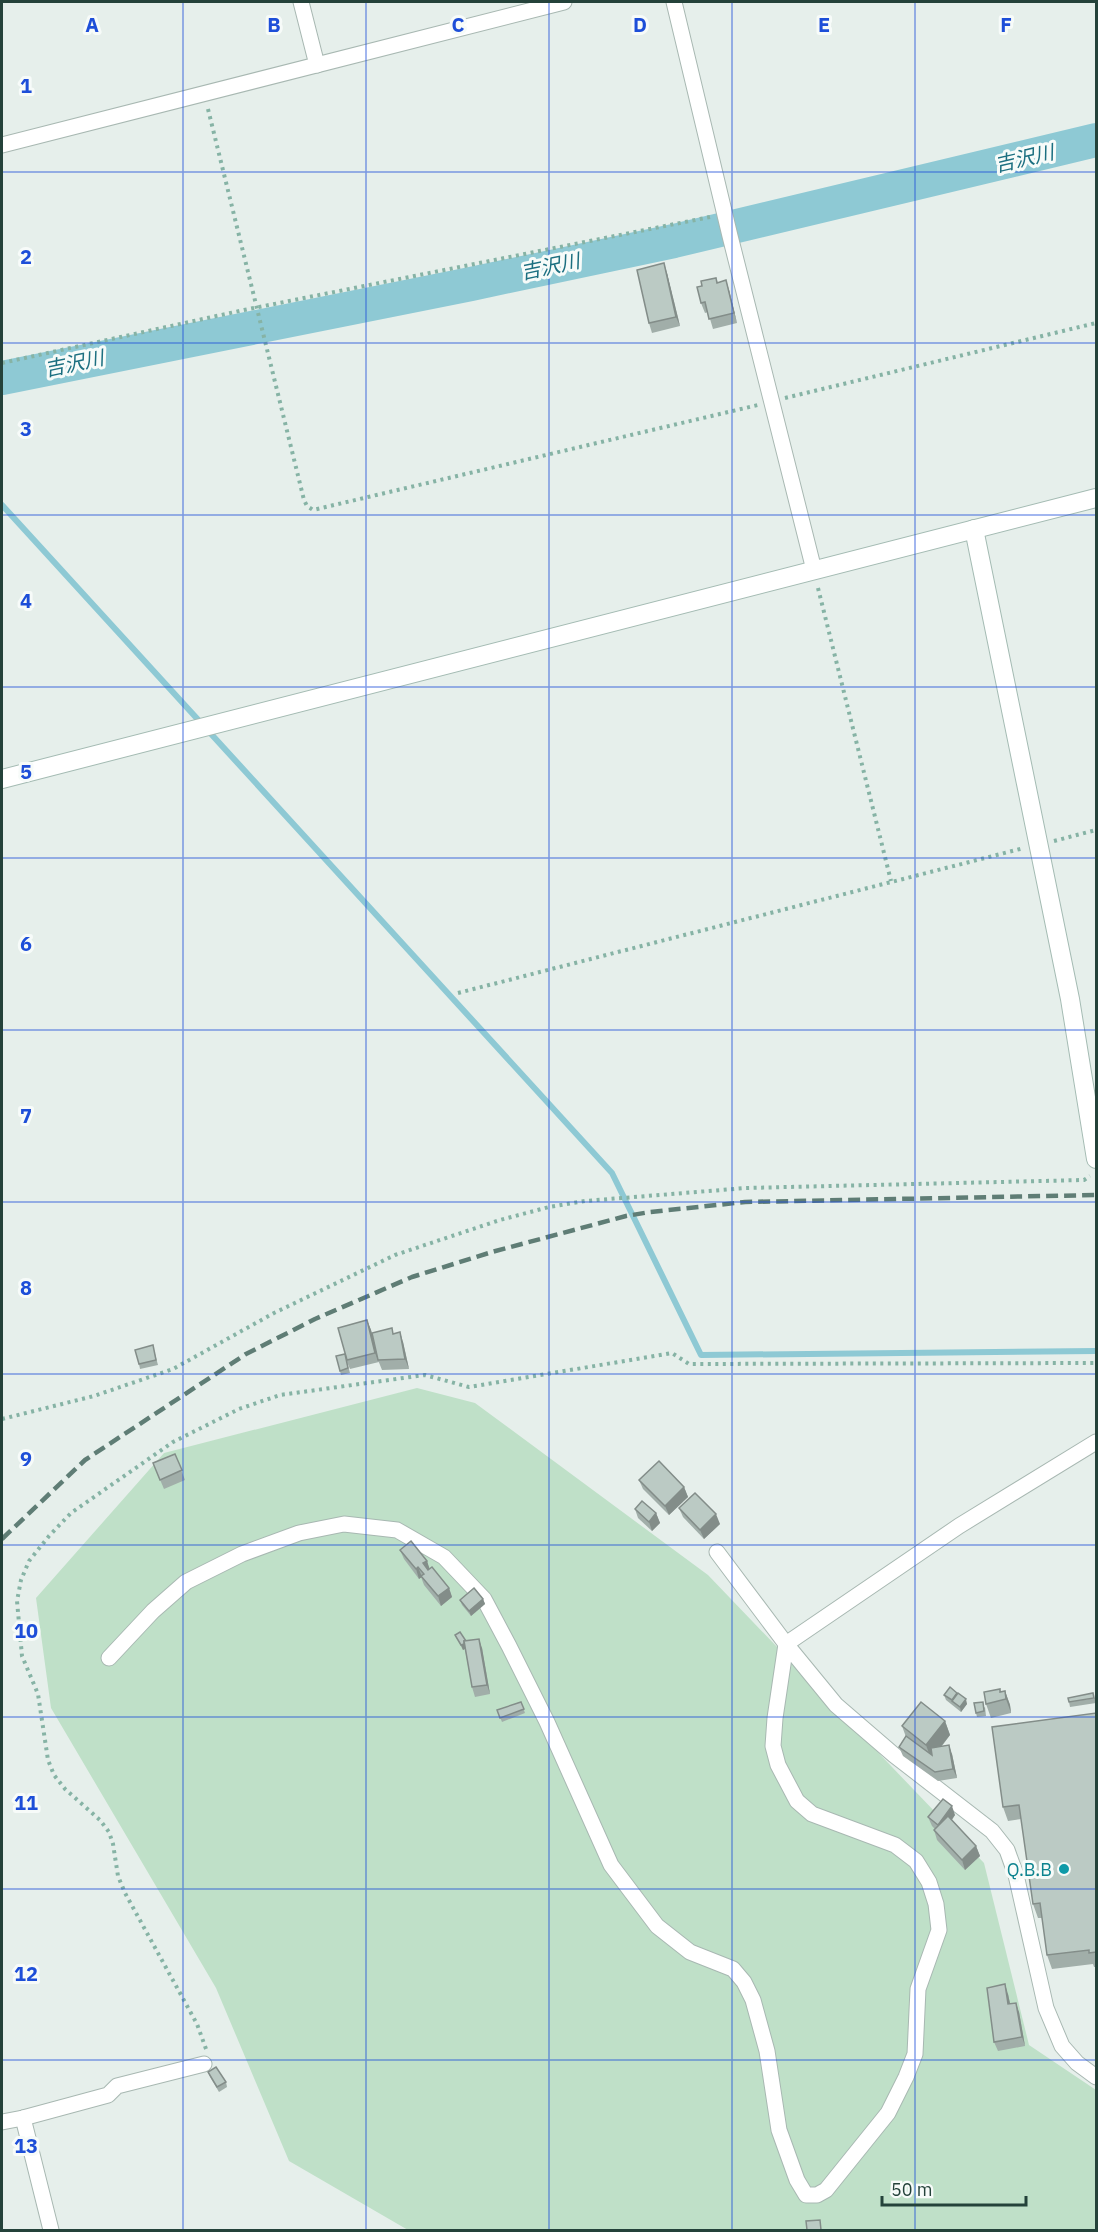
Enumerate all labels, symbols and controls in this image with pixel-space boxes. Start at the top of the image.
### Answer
text: A [85,11,99,38]
text: B [267,11,281,38]
text: C [451,11,465,38]
text: D [633,11,647,38]
text: E [818,11,830,38]
text: F [1000,11,1012,38]
text: 1 [20,72,32,99]
water label: 吉沢川 [992,138,1058,178]
text: 2 [20,243,32,270]
water label: 吉沢川 [518,246,584,285]
water label: 吉沢川 [42,343,108,382]
text: 3 [20,415,32,442]
text: 4 [20,587,32,614]
text: 5 [20,758,32,785]
text: 6 [20,930,32,957]
text: 7 [20,1102,32,1129]
text: 8 [20,1274,32,1301]
text: 9 [20,1445,32,1472]
text: 10 [14,1617,38,1644]
text: 11 [14,1789,38,1816]
place label: Q.B.B [1007,1858,1052,1881]
marker: Q.B.B [1057,1862,1071,1876]
text: 12 [14,1960,38,1987]
text: 13 [14,2132,38,2159]
scale bar [882,2169,1026,2207]
text: 50 m [891,2178,933,2201]

